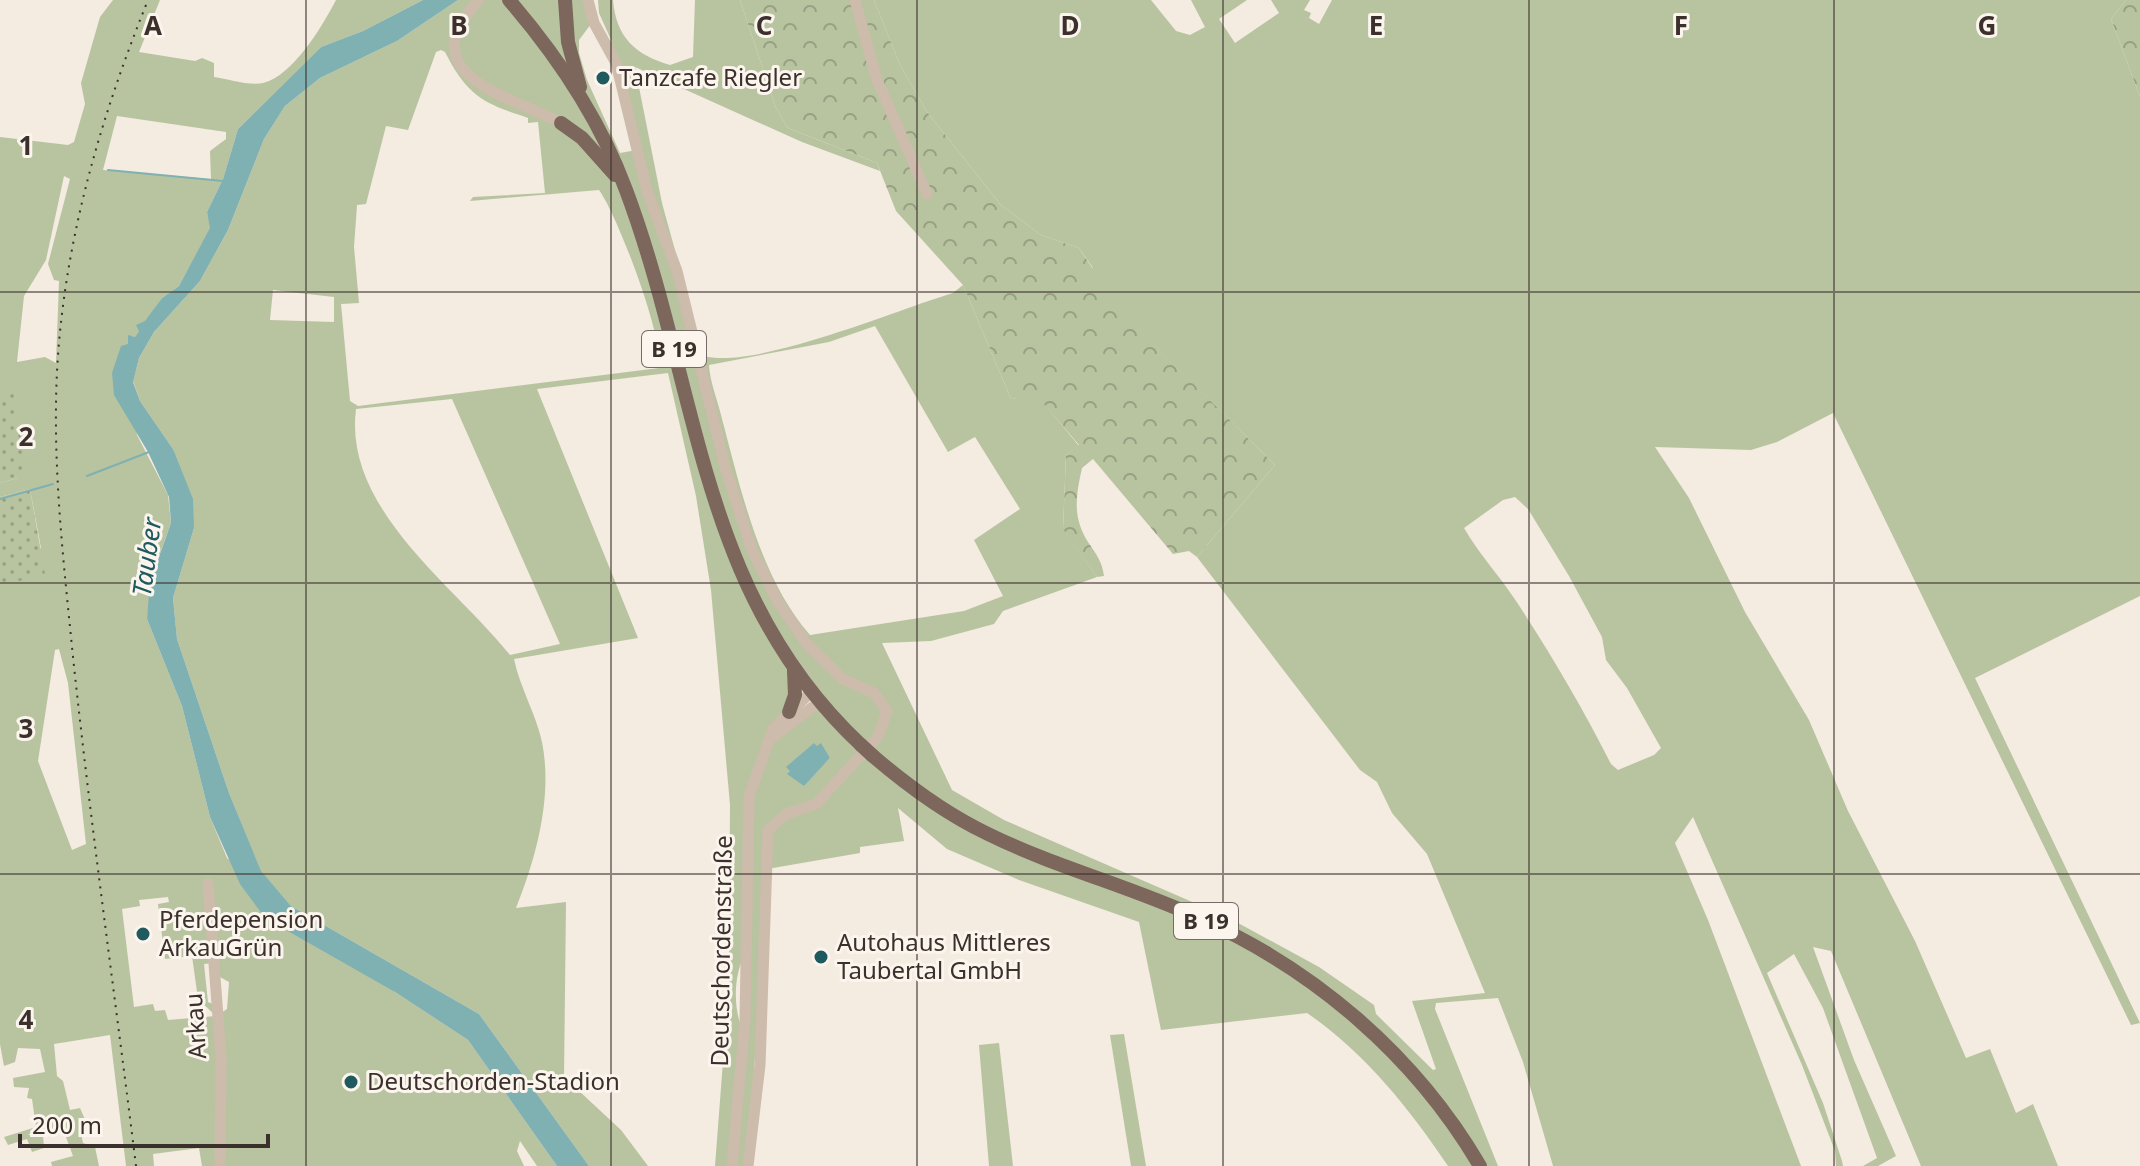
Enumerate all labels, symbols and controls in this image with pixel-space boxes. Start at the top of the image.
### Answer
text: A [144,7,162,43]
text: B [450,7,468,43]
text: C [756,7,772,43]
text: D [1060,7,1080,43]
text: E [1369,7,1383,43]
text: F [1674,7,1688,43]
text: G [1978,7,1996,43]
place label: Tanzcafe Riegler [619,60,802,93]
marker: Tanzcafe Riegler [594,69,612,87]
text: 1 [19,127,33,163]
road number: B 19 [642,331,706,367]
text: 2 [19,418,34,454]
water label: Tauber [123,514,170,599]
text: 3 [19,710,33,746]
street label: Deutschordenstraße [702,835,739,1067]
place label: Pferdepension ArkauGrün [159,902,323,963]
road number: B 19 [1174,903,1238,939]
marker: Pferdepension ArkauGrün [134,925,152,943]
place label: Autohaus Mittleres Taubertal GmbH [837,925,1051,986]
marker: Autohaus Mittleres Taubertal GmbH [812,948,830,966]
street label: Arkau [176,992,213,1060]
text: 4 [19,1001,34,1037]
place label: Deutschorden-Stadion [367,1064,620,1097]
marker: Deutschorden-Stadion [342,1073,360,1091]
scale bar [20,1098,268,1148]
text: 200 m [32,1108,102,1141]

